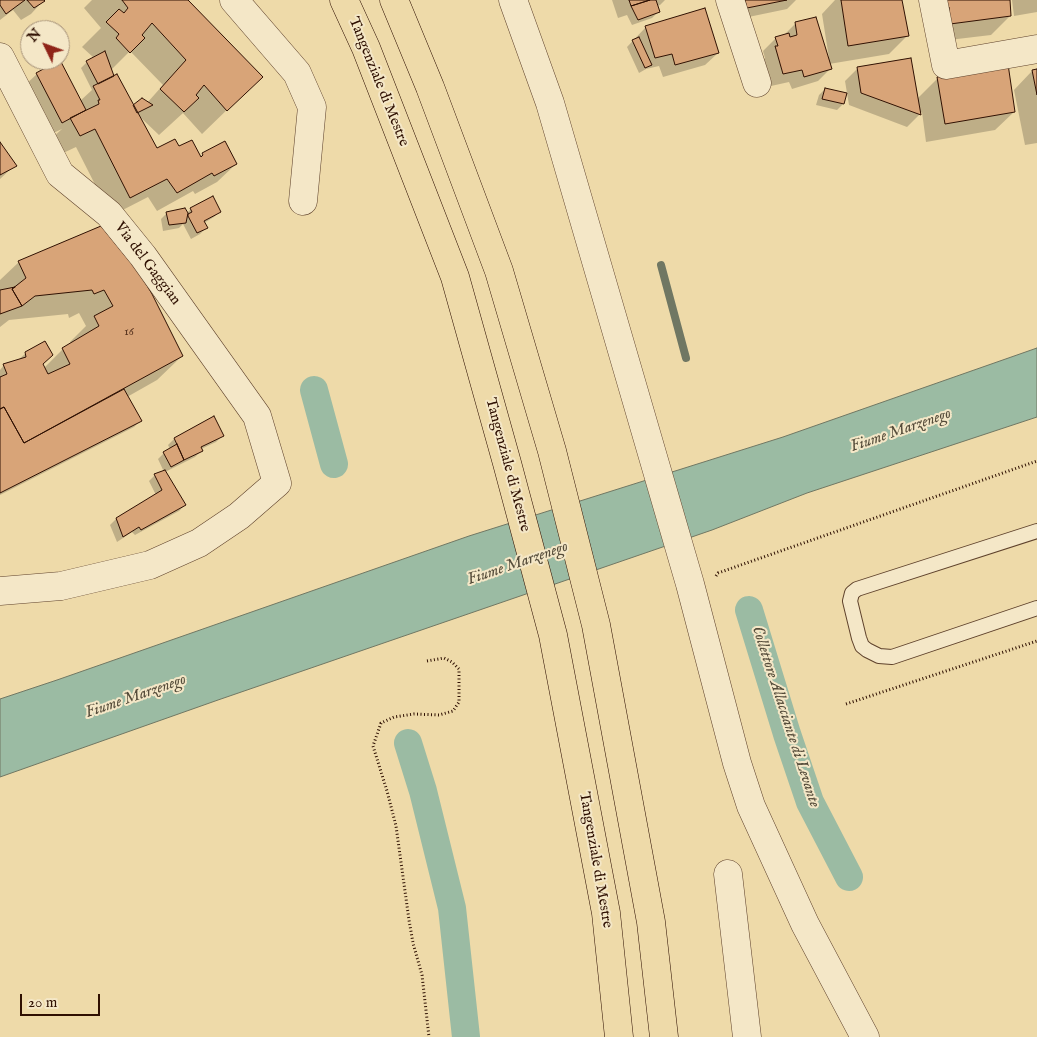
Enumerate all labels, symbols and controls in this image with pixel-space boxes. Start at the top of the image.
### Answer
street label: Tangenziale di Mestre [344,15,412,149]
north arrow [20,20,70,70]
text: N [24,25,45,46]
street label: Via del Gaggian [110,219,184,309]
house number: 16 [124,326,134,340]
street label: Tangenziale di Mestre [480,396,534,534]
water label: Fiume Marzenego [848,405,954,457]
water label: Fiume Marzenego [465,538,571,590]
water label: Collettore Allacciante di Levante [747,624,823,810]
water label: Fiume Marzenego [83,671,189,723]
street label: Tangenziale di Mestre [574,791,616,929]
scale bar [22,984,102,1016]
text: 20 m [28,993,57,1012]

